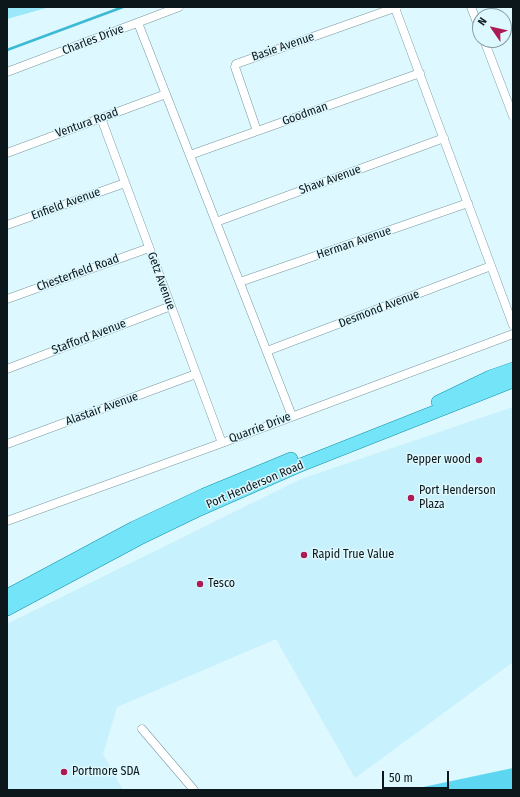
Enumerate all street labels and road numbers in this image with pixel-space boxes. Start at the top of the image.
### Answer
street label: Charles Drive [60,22,126,58]
street label: Basie Avenue [250,30,316,64]
street label: Goodman [280,99,330,129]
street label: Ventura Road [54,105,120,141]
street label: Shaw Avenue [297,162,363,198]
street label: Enfield Avenue [29,185,103,223]
street label: Herman Avenue [315,224,393,262]
street label: Getz Avenue [144,250,178,312]
street label: Chesterfield Road [35,251,121,295]
street label: Desmond Avenue [337,287,421,331]
street label: Stafford Avenue [50,316,128,358]
street label: Alastair Avenue [64,389,140,429]
street label: Quarrie Drive [227,410,293,446]
street label: Port Henderson Road [204,458,306,512]

